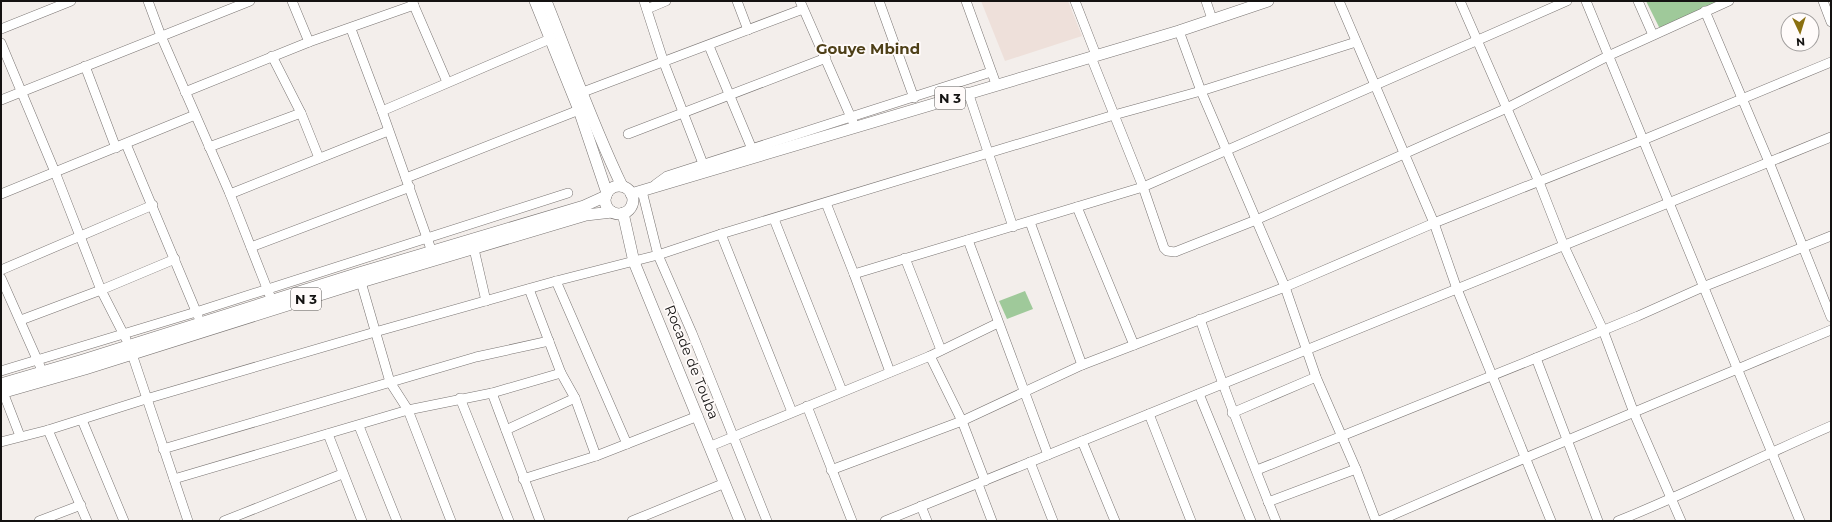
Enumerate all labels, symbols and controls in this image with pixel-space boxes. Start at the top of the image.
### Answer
north arrow [1780,12,1820,52]
text: N [1796,35,1806,49]
district label: Gouye Mbind [816,39,920,58]
road number: N 3 [935,87,965,109]
road number: N 3 [291,288,321,310]
street label: Rocade de Touba [661,302,723,422]

